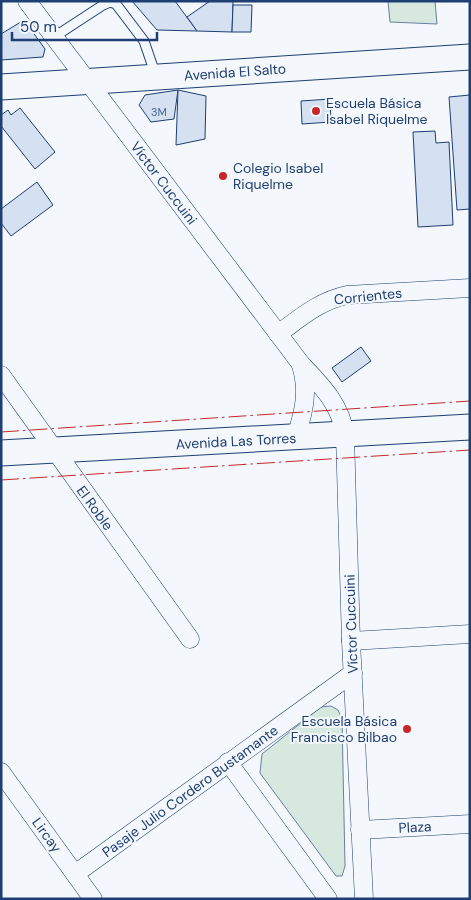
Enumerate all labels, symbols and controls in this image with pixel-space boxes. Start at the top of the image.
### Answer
scale bar [12,10,158,42]
text: 50 m [20,17,57,37]
street label: Avenida El Salto [183,59,287,85]
place label: Escuela Básica Isabel Riquelme [326,94,428,128]
house number: 3M [151,105,167,119]
marker: Escuela Básica Isabel Riquelme [310,105,322,117]
street label: Víctor Cuccuini [127,138,201,228]
place label: Colegio Isabel Riquelme [233,159,323,193]
marker: Colegio Isabel Riquelme [217,170,229,182]
street label: Corrientes [333,283,403,309]
street label: Avenida Las Torres [175,429,297,453]
street label: El Roble [73,482,117,534]
street label: Víctor Cuccuini [340,574,362,674]
place label: Escuela Básica Francisco Bilbao [291,712,397,746]
street label: Pasaje Julio Cordero Bustamante [98,721,282,861]
marker: Escuela Básica Francisco Bilbao [401,723,413,735]
street label: Lircay [28,814,66,856]
street label: Plaza [398,817,432,837]

